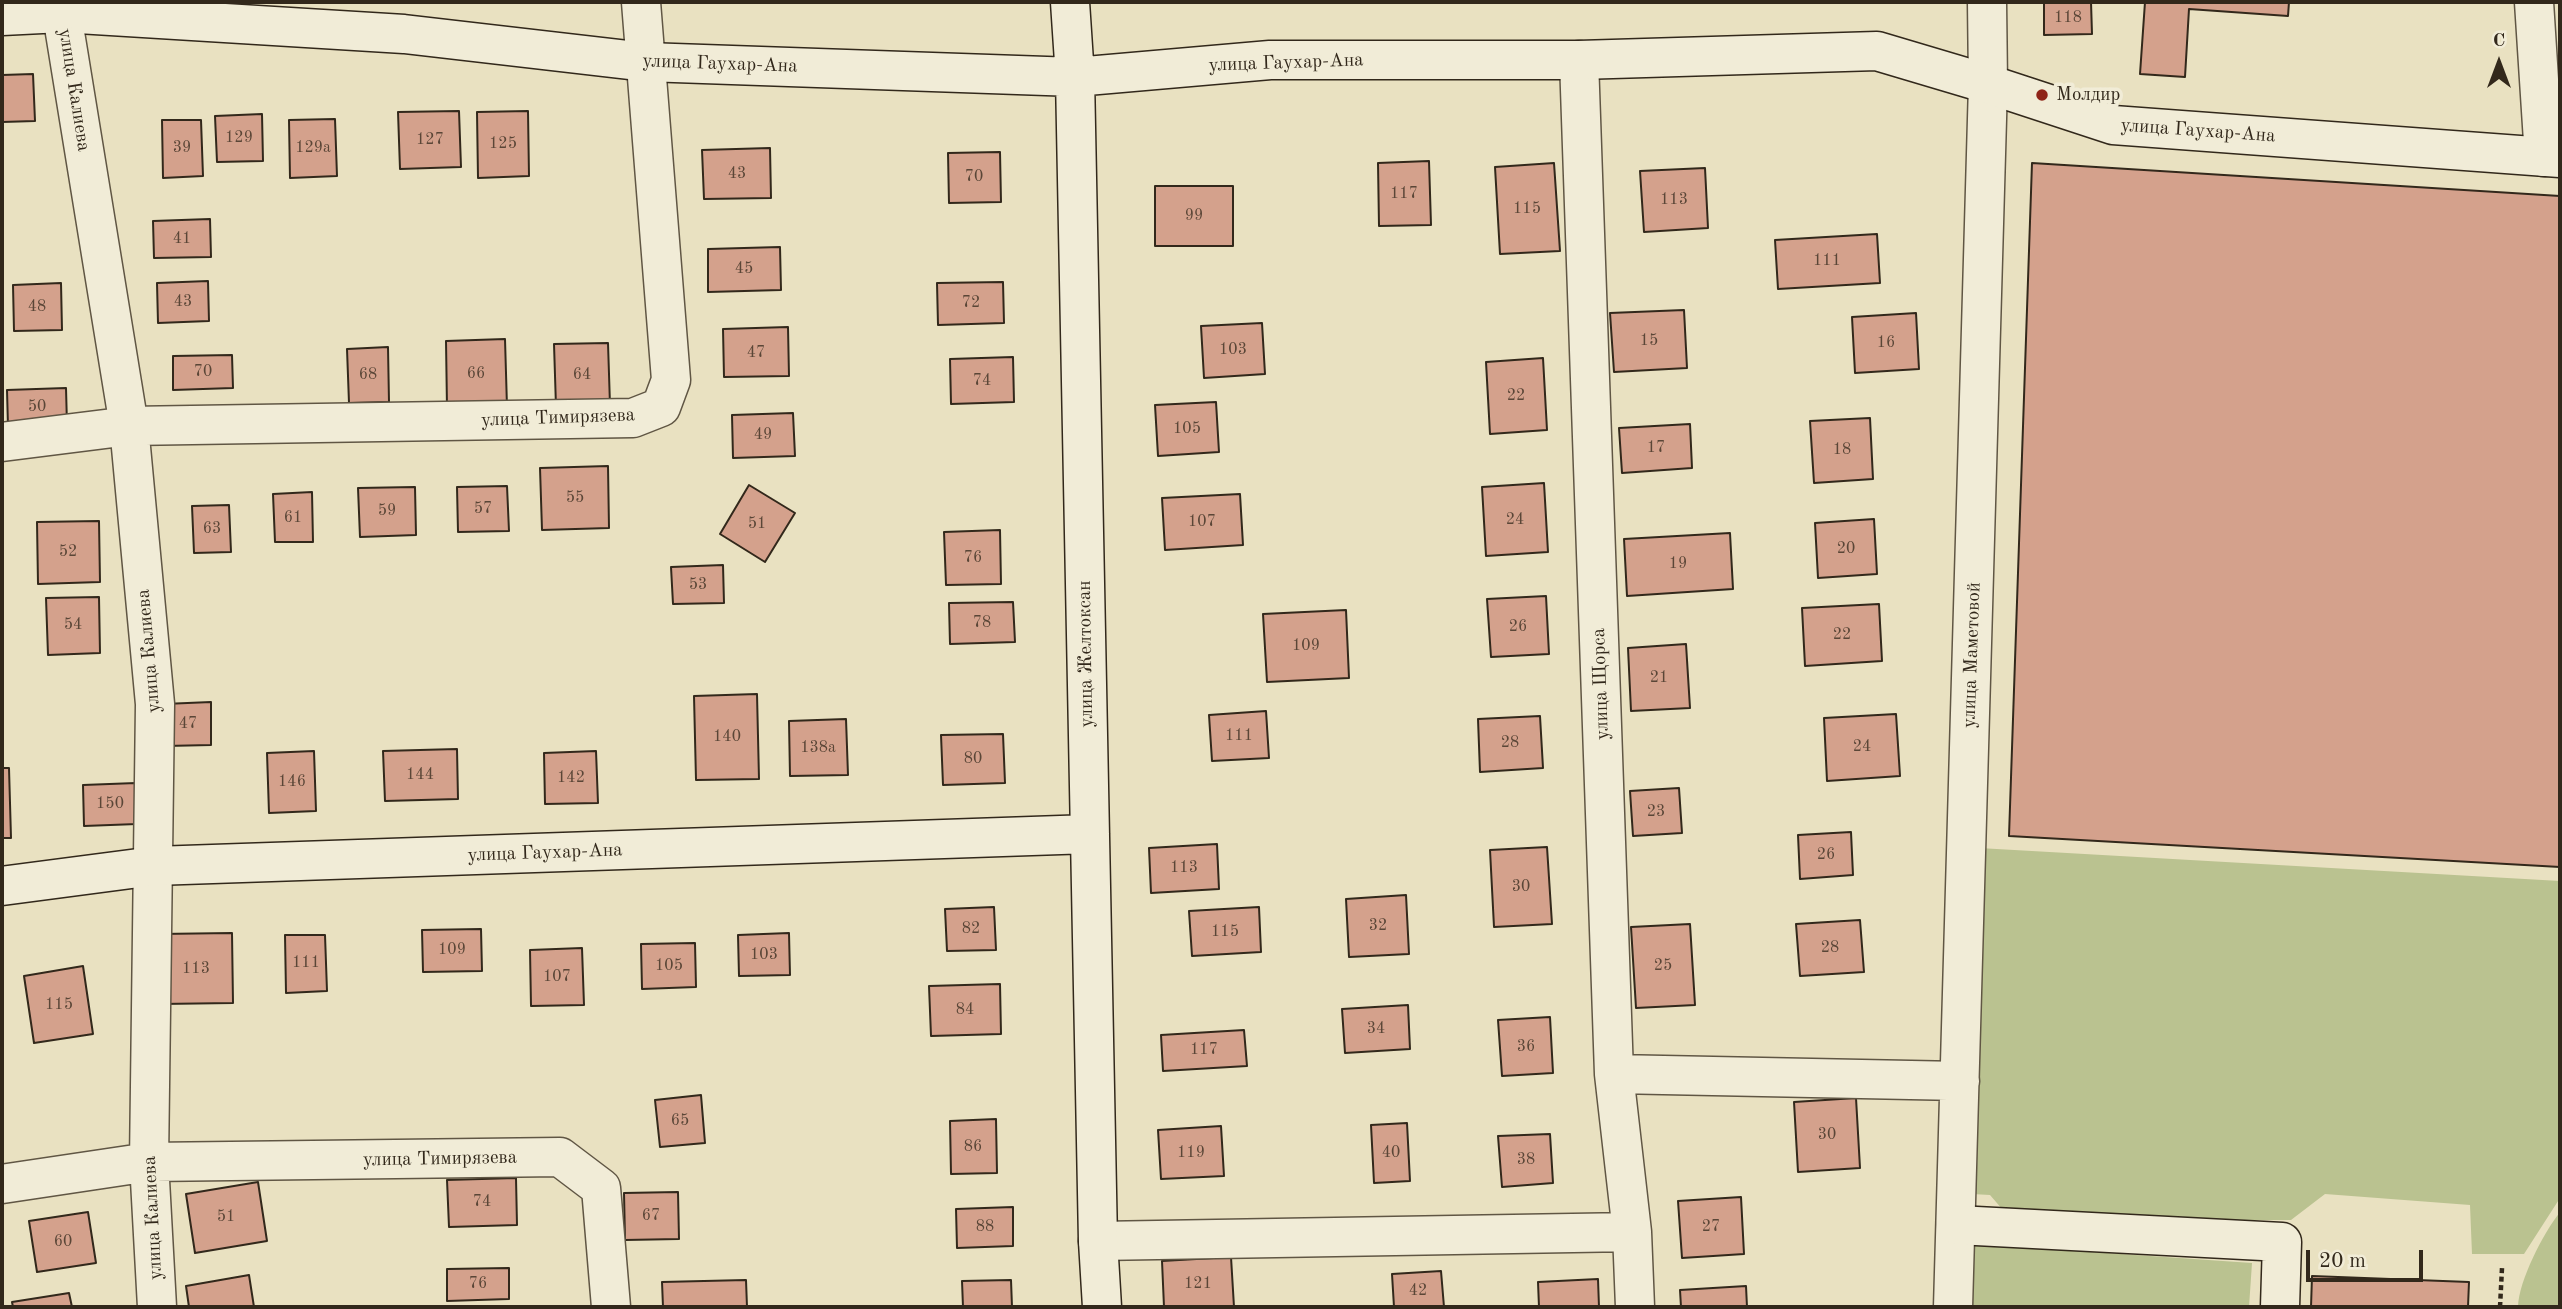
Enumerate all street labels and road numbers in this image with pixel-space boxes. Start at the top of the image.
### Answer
street label: улица Калиева [53,27,95,153]
street label: улица Гаухар-Ана [1208,49,1364,77]
street label: улица Гаухар-Ана [642,50,798,78]
street label: улица Гаухар-Ана [2120,114,2276,148]
street label: улица Тимирязева [481,404,635,432]
street label: улица Желтоксан [1073,580,1099,728]
street label: улица Маметовой [1958,582,1986,728]
street label: улица Калиева [132,588,166,714]
street label: улица Щорса [1588,628,1614,740]
street label: улица Гаухар-Ана [467,839,623,867]
street label: улица Тимирязева [363,1146,517,1172]
street label: улица Калиева [138,1155,168,1281]

